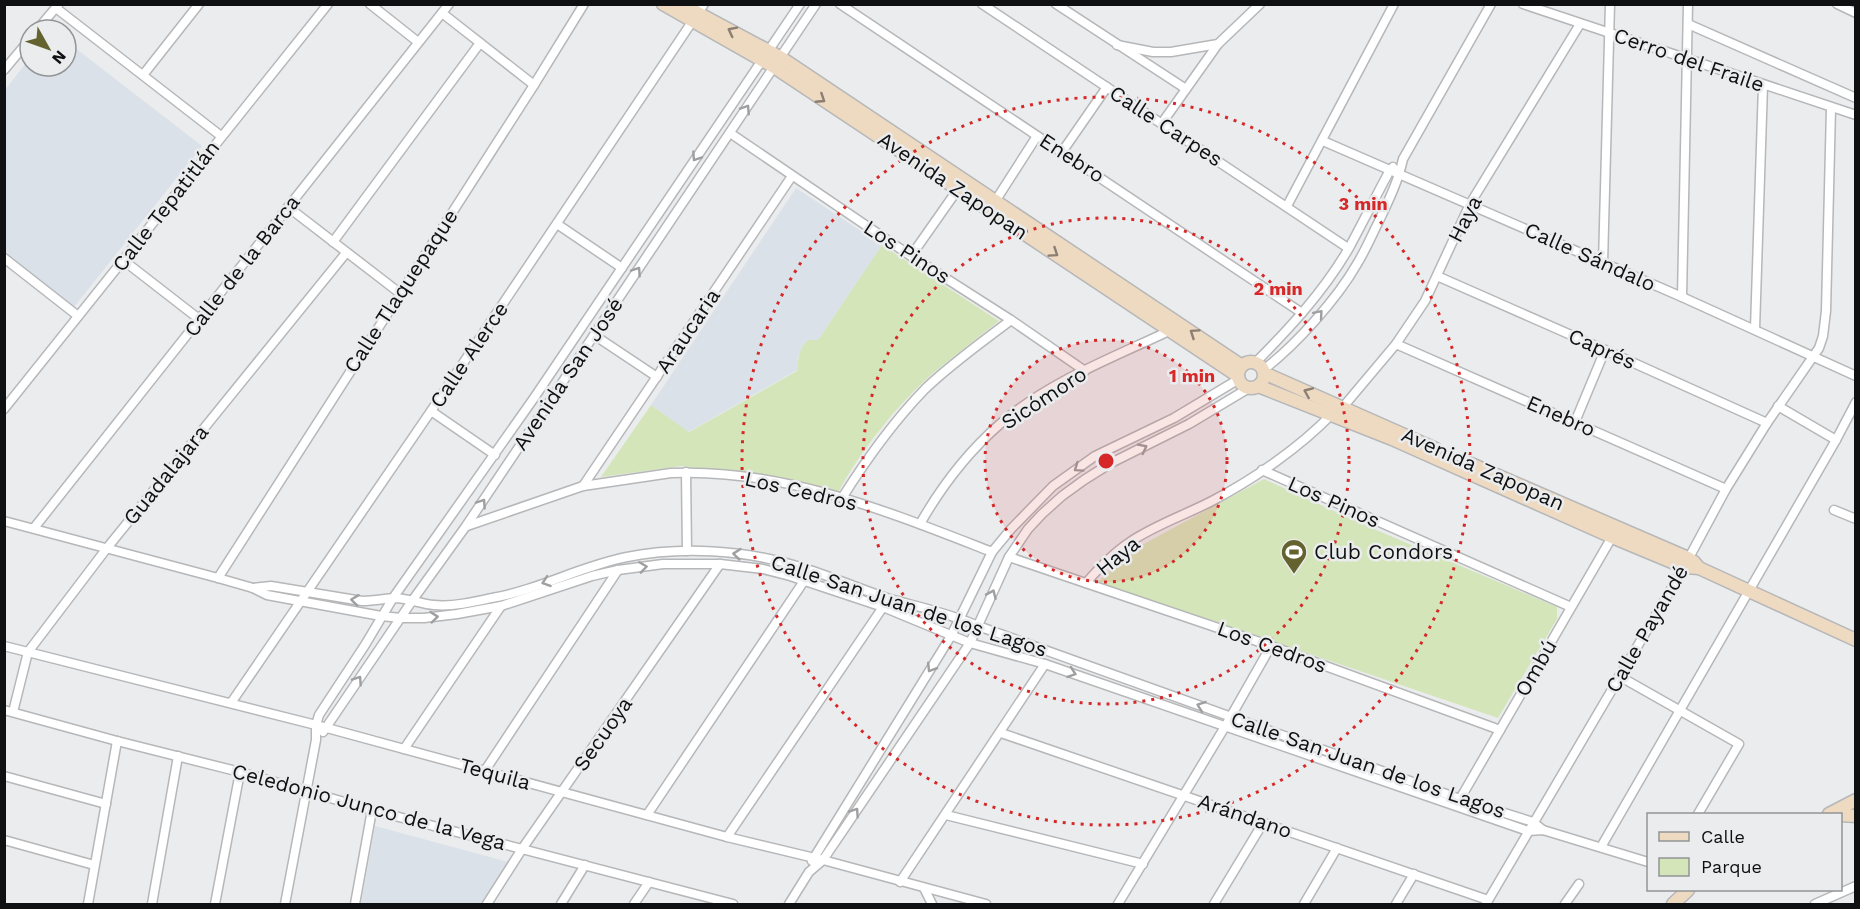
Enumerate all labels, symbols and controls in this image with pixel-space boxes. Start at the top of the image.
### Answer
north arrow [18,18,78,78]
street label: Cerro del Fraile [1611,22,1768,97]
one-way arrow [728,27,738,38]
text: N [48,47,70,68]
street label: Calle Carpes [1105,80,1227,171]
one-way arrow [815,91,826,102]
one-way arrow [739,105,750,116]
street label: Avenida Zapopan [874,126,1033,245]
street label: Enebro [1035,127,1109,188]
street label: Calle Tepatitlán [107,135,225,276]
one-way arrow [693,151,704,162]
street label: Calle de la Barca [178,190,305,342]
street label: Haya [1442,191,1487,246]
text: 3 min [1338,193,1388,214]
street label: Calle Tlaquepaque [338,204,463,377]
street label: Los Pinos [859,214,955,289]
street label: Calle Sándalo [1521,217,1660,297]
one-way arrow [1047,246,1058,257]
one-way arrow [630,267,641,278]
text: 2 min [1253,278,1303,299]
street label: Araucaria [650,284,725,378]
street label: Avenida San José [507,293,628,455]
street label: Calle Alerce [424,297,513,412]
one-way arrow [1312,310,1323,321]
street label: Caprés [1565,323,1640,374]
one-way arrow [1189,329,1200,340]
street label: Sicómoro [996,361,1091,434]
text: 1 min [1169,365,1215,386]
one-way arrow [1303,387,1314,399]
street label: Enebro [1523,389,1599,442]
street label: Guadalajara [118,420,213,530]
street label: Avenida Zapopan [1398,421,1568,516]
one-way arrow [1136,443,1147,455]
centre of rings [1096,451,1116,471]
one-way arrow [1073,461,1084,472]
street label: Los Cedros [742,465,860,516]
street label: Los Pinos [1284,470,1384,533]
one-way arrow [475,498,486,509]
street label: Haya [1091,530,1145,581]
sports icon: Club Condors [1279,537,1309,575]
place label: Club Condors [1314,539,1453,564]
one-way arrow [732,548,741,561]
street label: Calle San Juan de los Lagos [768,549,1050,662]
street label: Calle Payandé [1600,560,1693,697]
one-way arrow [638,561,647,573]
one-way arrow [541,575,552,587]
one-way arrow [985,589,997,600]
one-way arrow [350,594,359,607]
one-way arrow [429,611,438,624]
street label: Los Cedros [1214,615,1330,678]
street label: Ombú [1509,635,1562,701]
one-way arrow [927,662,938,673]
one-way arrow [1066,666,1077,679]
one-way arrow [351,676,363,686]
street label: Secuoya [568,692,637,776]
one-way arrow [1196,700,1207,713]
street label: Calle San Juan de los Lagos [1228,706,1509,823]
street label: Tequila [457,752,533,795]
street label: Celedonio Junco de la Vega [230,758,509,855]
street label: Arándano [1195,788,1295,843]
one-way arrow [848,808,860,818]
legend [1647,813,1842,891]
text: Calle [1701,826,1745,847]
text: Parque [1701,856,1762,877]

